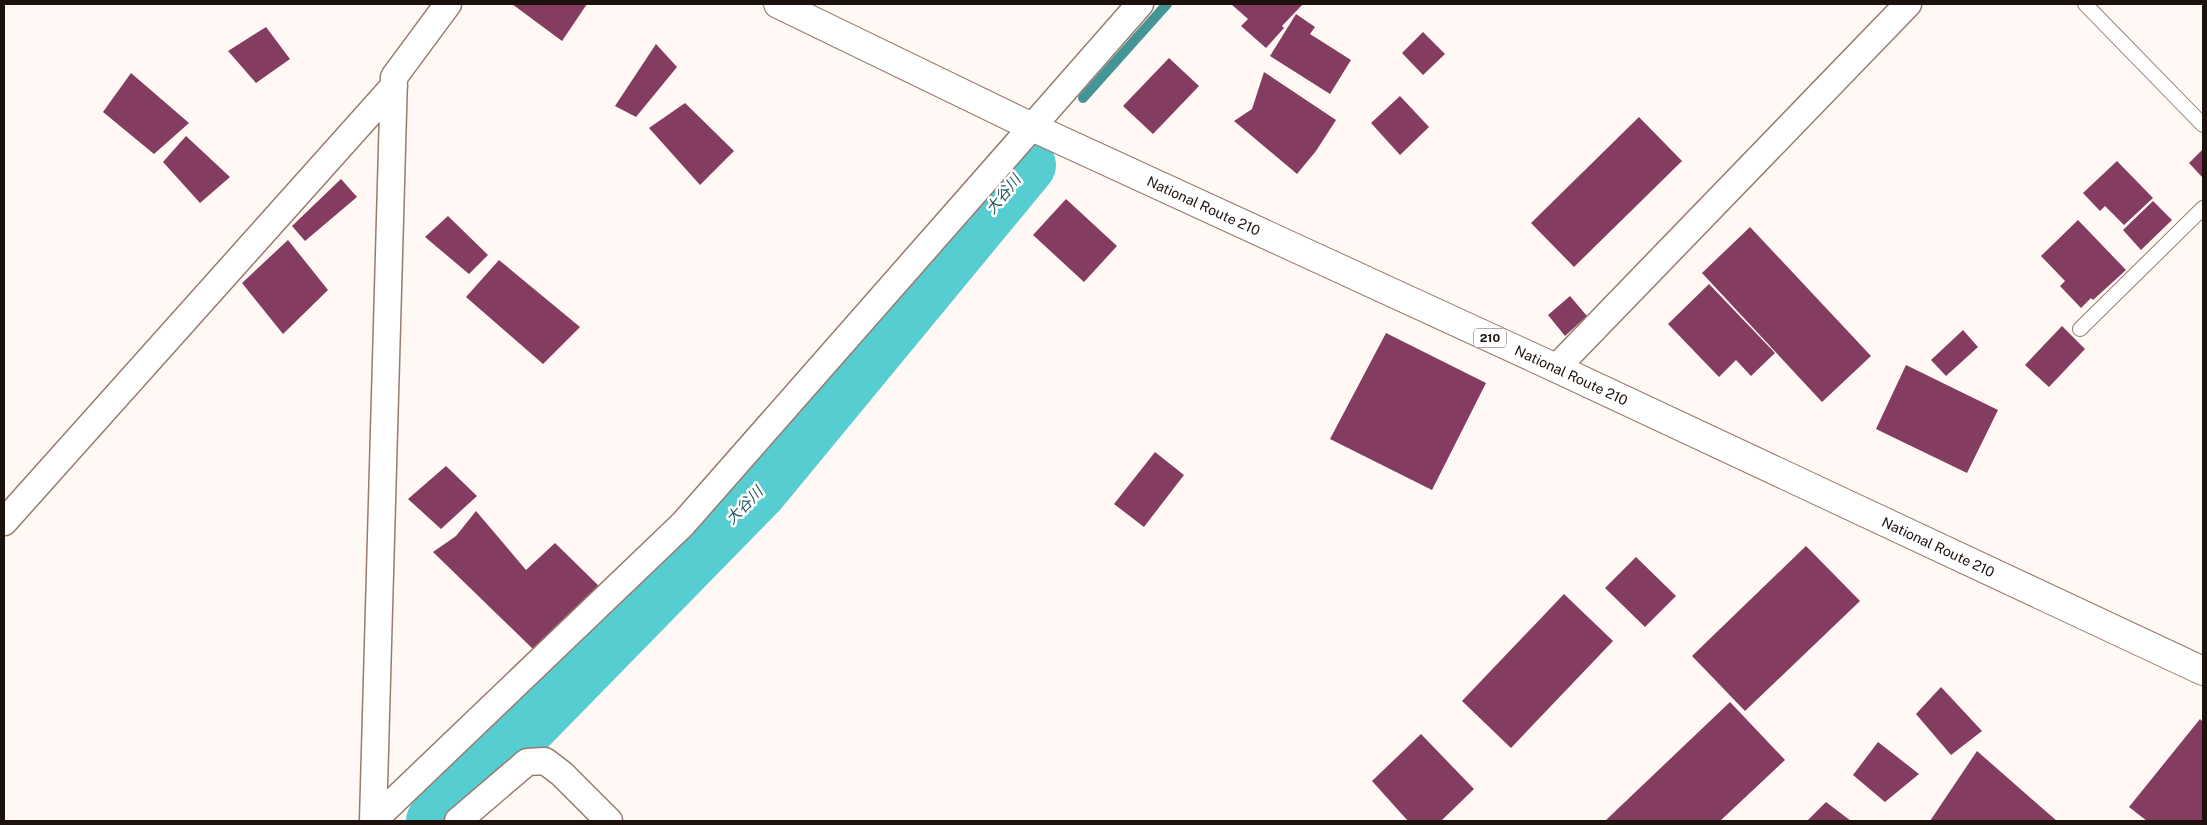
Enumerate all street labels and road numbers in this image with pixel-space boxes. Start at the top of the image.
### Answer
street label: National Route 210 [1144,173,1263,239]
road number: 210 [1474,328,1506,348]
street label: National Route 210 [1512,342,1630,408]
street label: National Route 210 [1879,514,1997,580]

